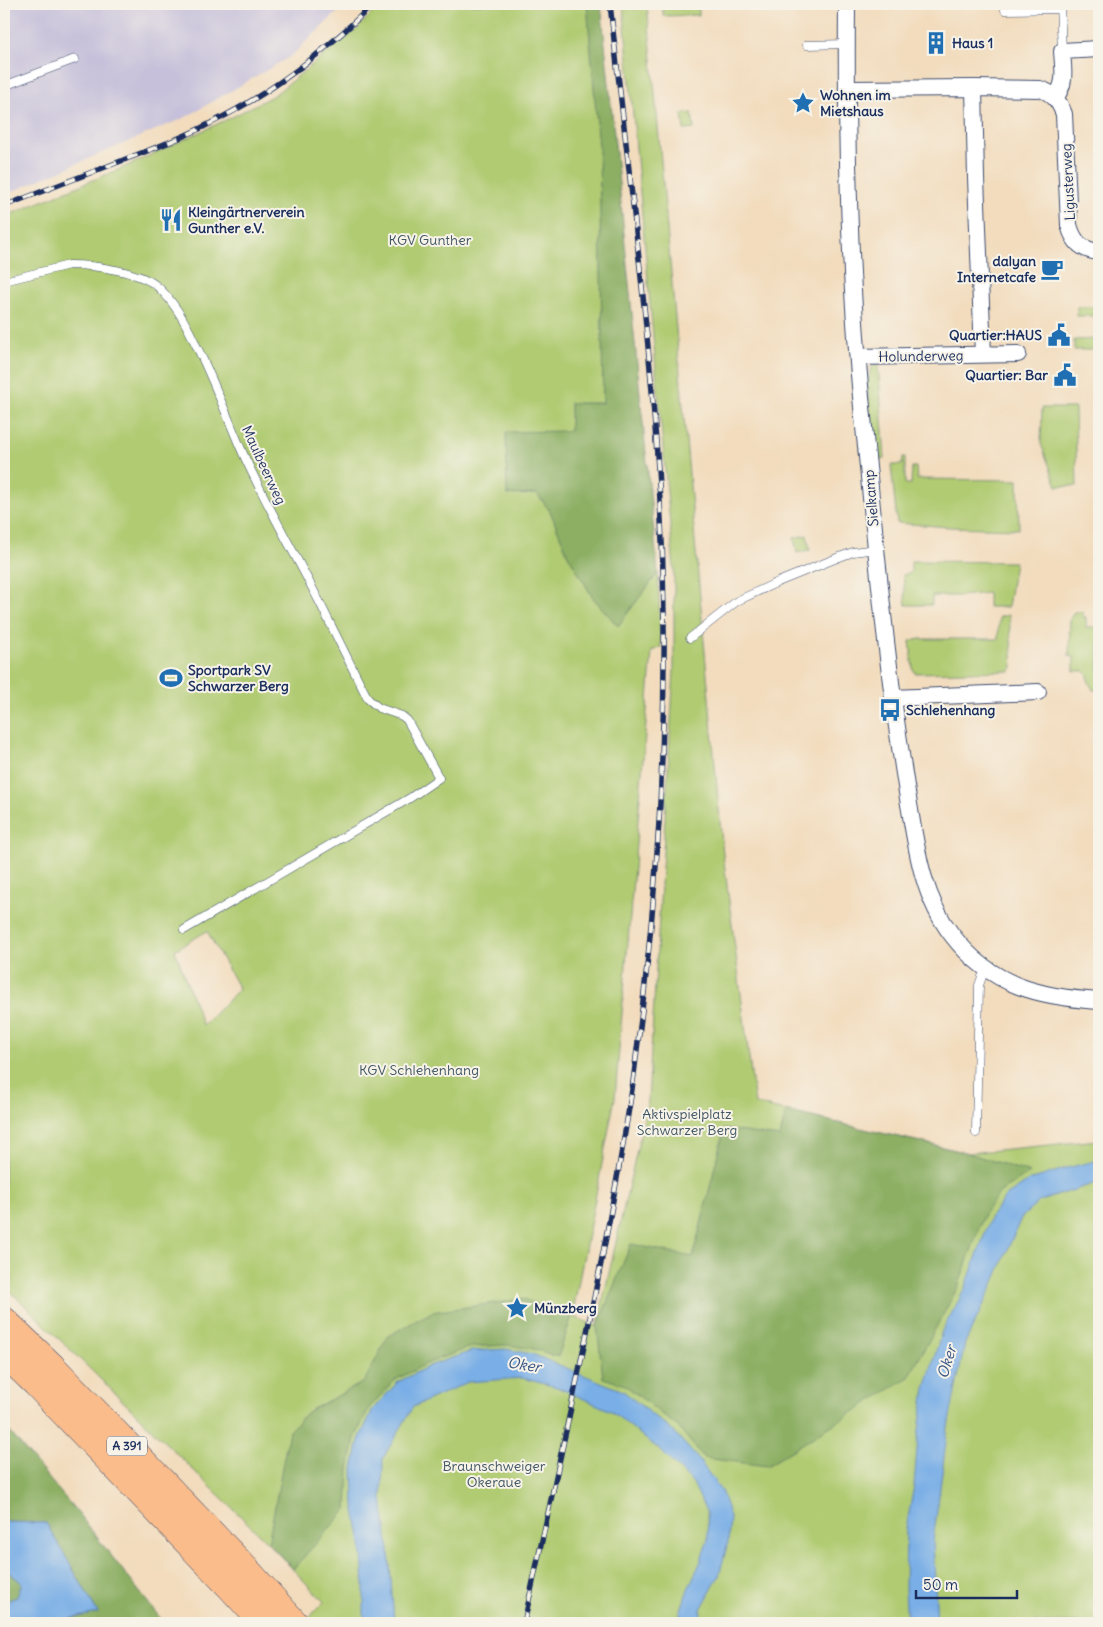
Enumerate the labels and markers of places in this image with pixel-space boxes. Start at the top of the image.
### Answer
building icon: Haus 1 [923,30,949,56]
place label: Haus 1 [952,34,993,52]
place label: Wohnen im Mietshaus [820,86,891,120]
place icon: Wohnen im Mietshaus [790,90,816,116]
place label: Kleingärtnerverein Gunther e.V. [188,203,305,237]
restaurant icon: Kleingärtnerverein Gunther e.V. [158,207,184,233]
place label: dalyan Internetcafe [957,252,1036,286]
cafe icon: dalyan Internetcafe [1039,256,1065,282]
public building icon: Quartier:HAUS [1046,322,1072,348]
place label: Quartier:HAUS [949,326,1042,344]
public building icon: Quartier: Bar [1052,362,1078,388]
place label: Quartier: Bar [965,366,1048,384]
place label: Sportpark SV Schwarzer Berg [188,661,289,695]
sports icon: Sportpark SV Schwarzer Berg [158,665,184,691]
bus stop icon: Schlehenhang [877,697,903,723]
place label: Schlehenhang [906,701,996,719]
place icon: Münzberg [504,1295,530,1321]
place label: Münzberg [534,1299,597,1317]

